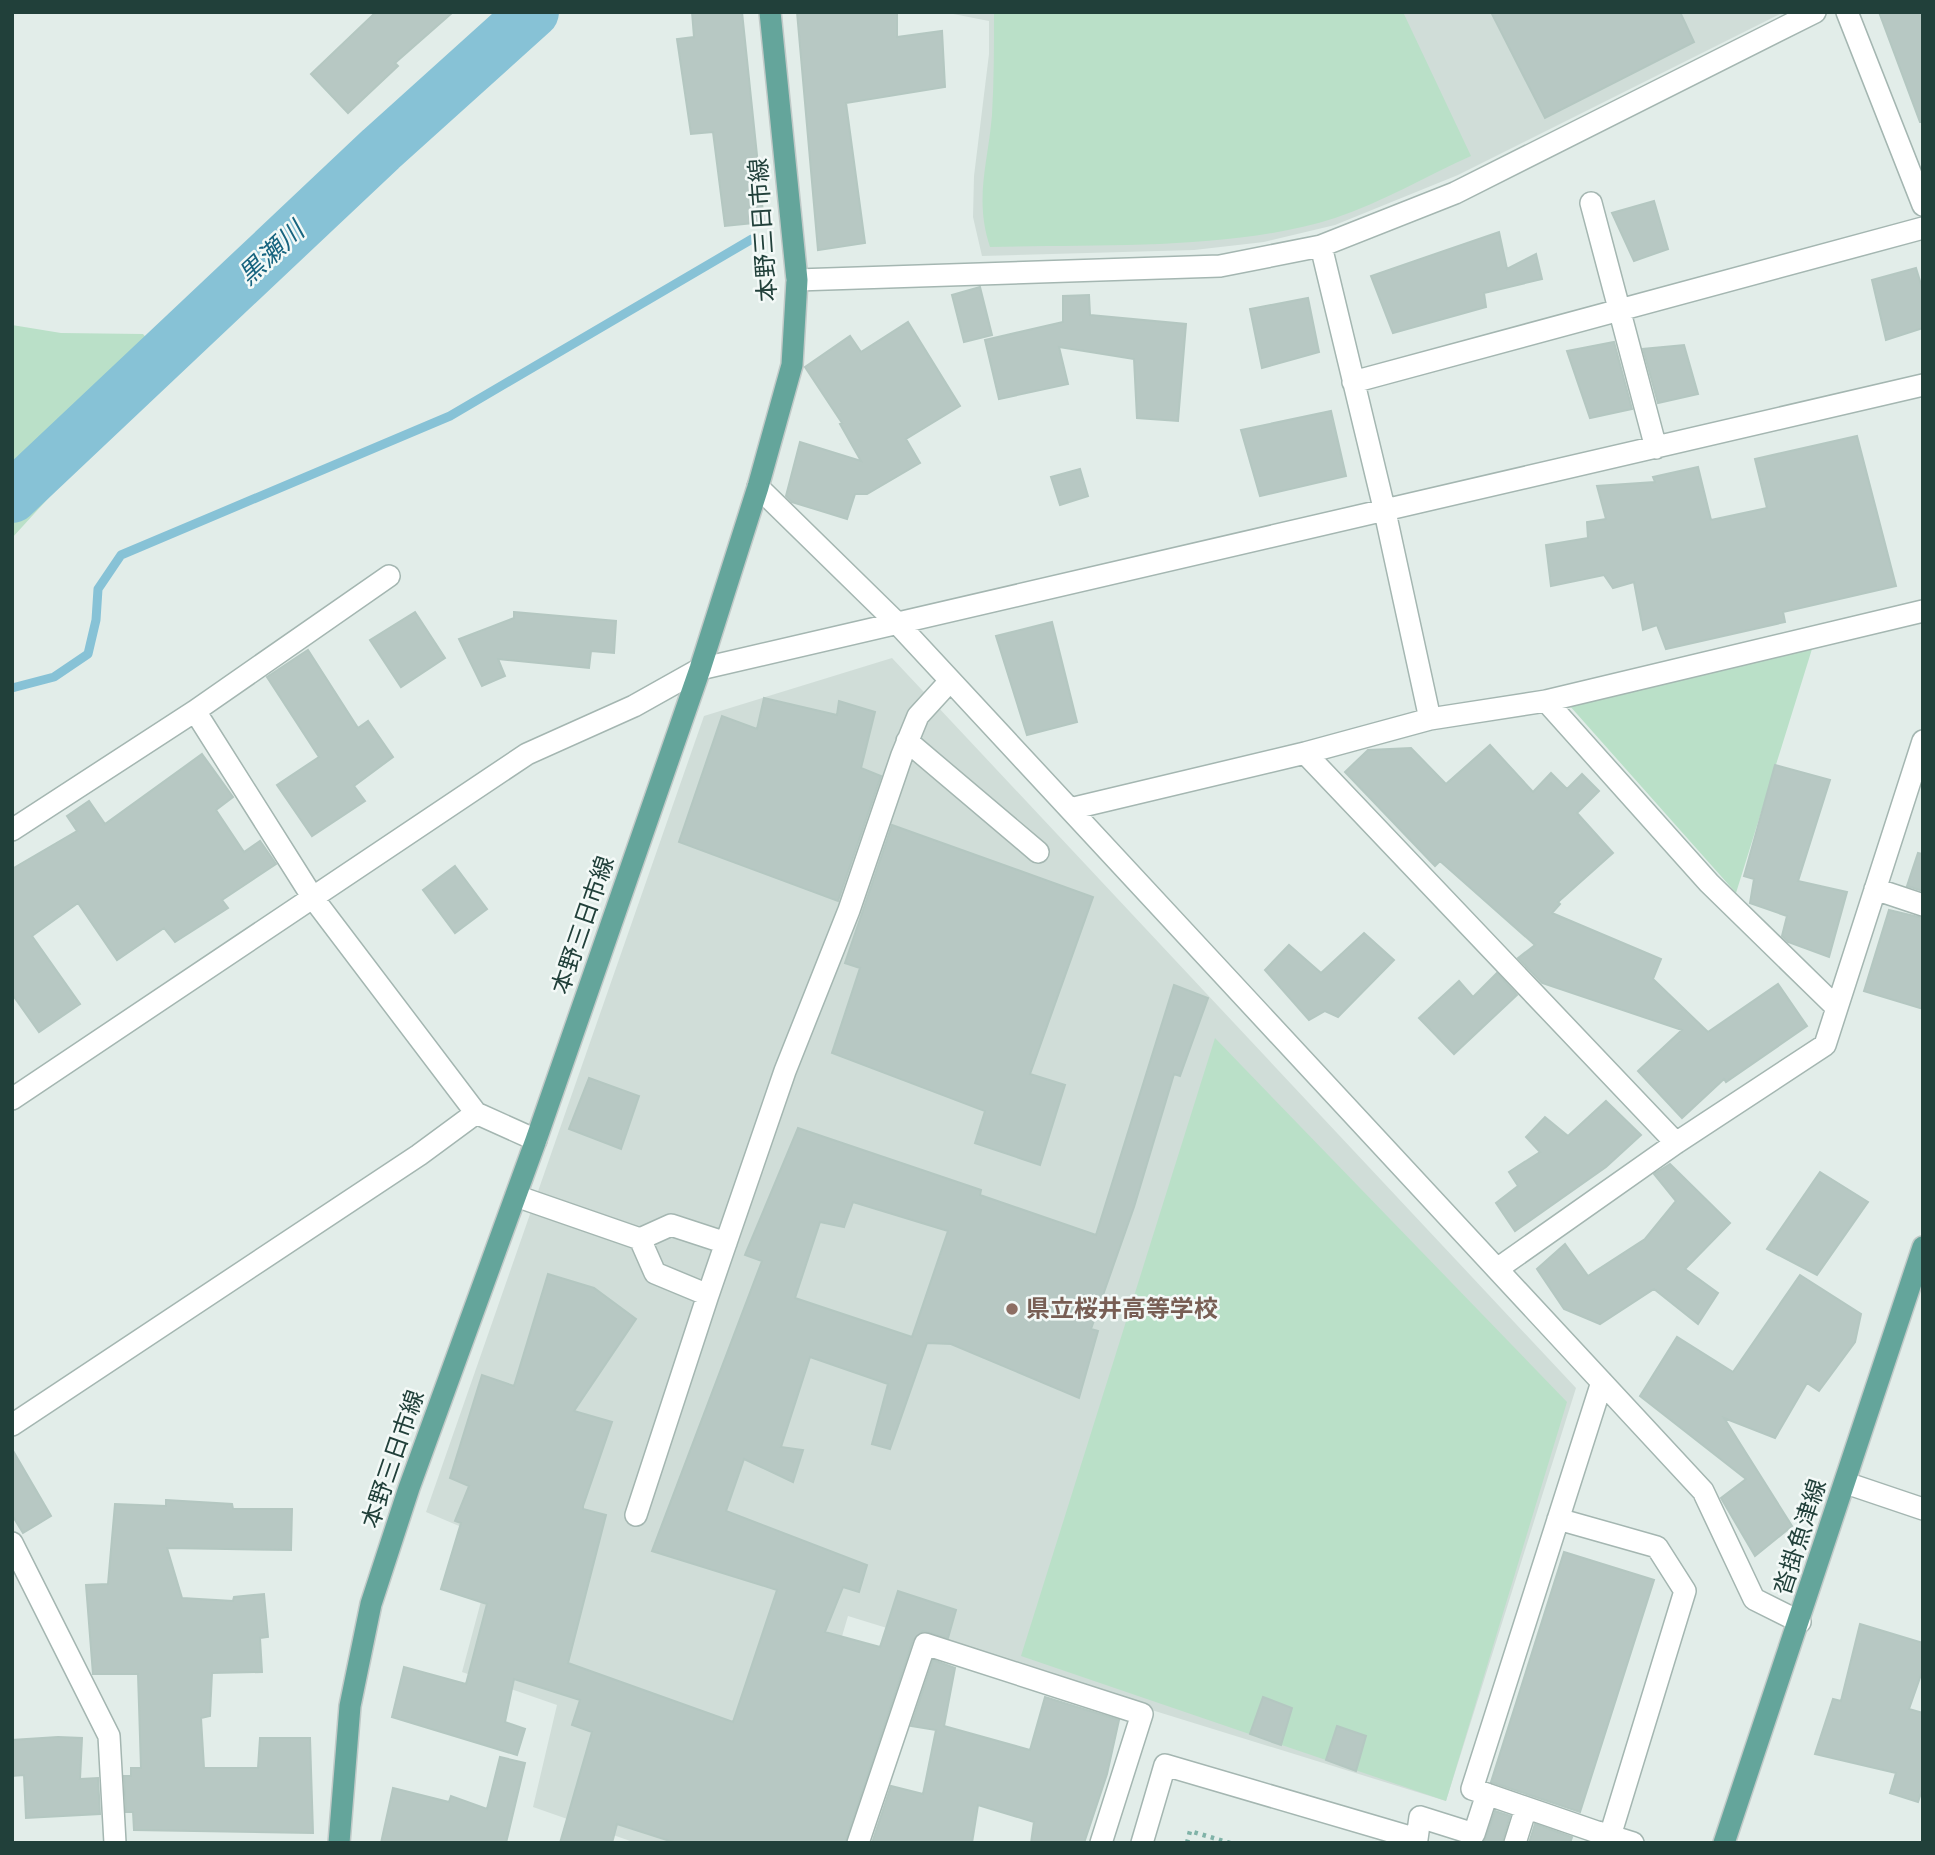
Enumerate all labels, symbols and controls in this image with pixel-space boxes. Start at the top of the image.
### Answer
street label: 本野三日市線 [744,157,782,303]
water label: 黒瀬川 [232,213,313,291]
street label: 本野三日市線 [546,852,620,998]
place label: 県立桜井高等学校 [1026,1295,1218,1323]
marker: 県立桜井高等学校 [1004,1301,1020,1317]
street label: 本野三日市線 [356,1386,430,1532]
street label: 沓掛魚津線 [1768,1476,1832,1598]

